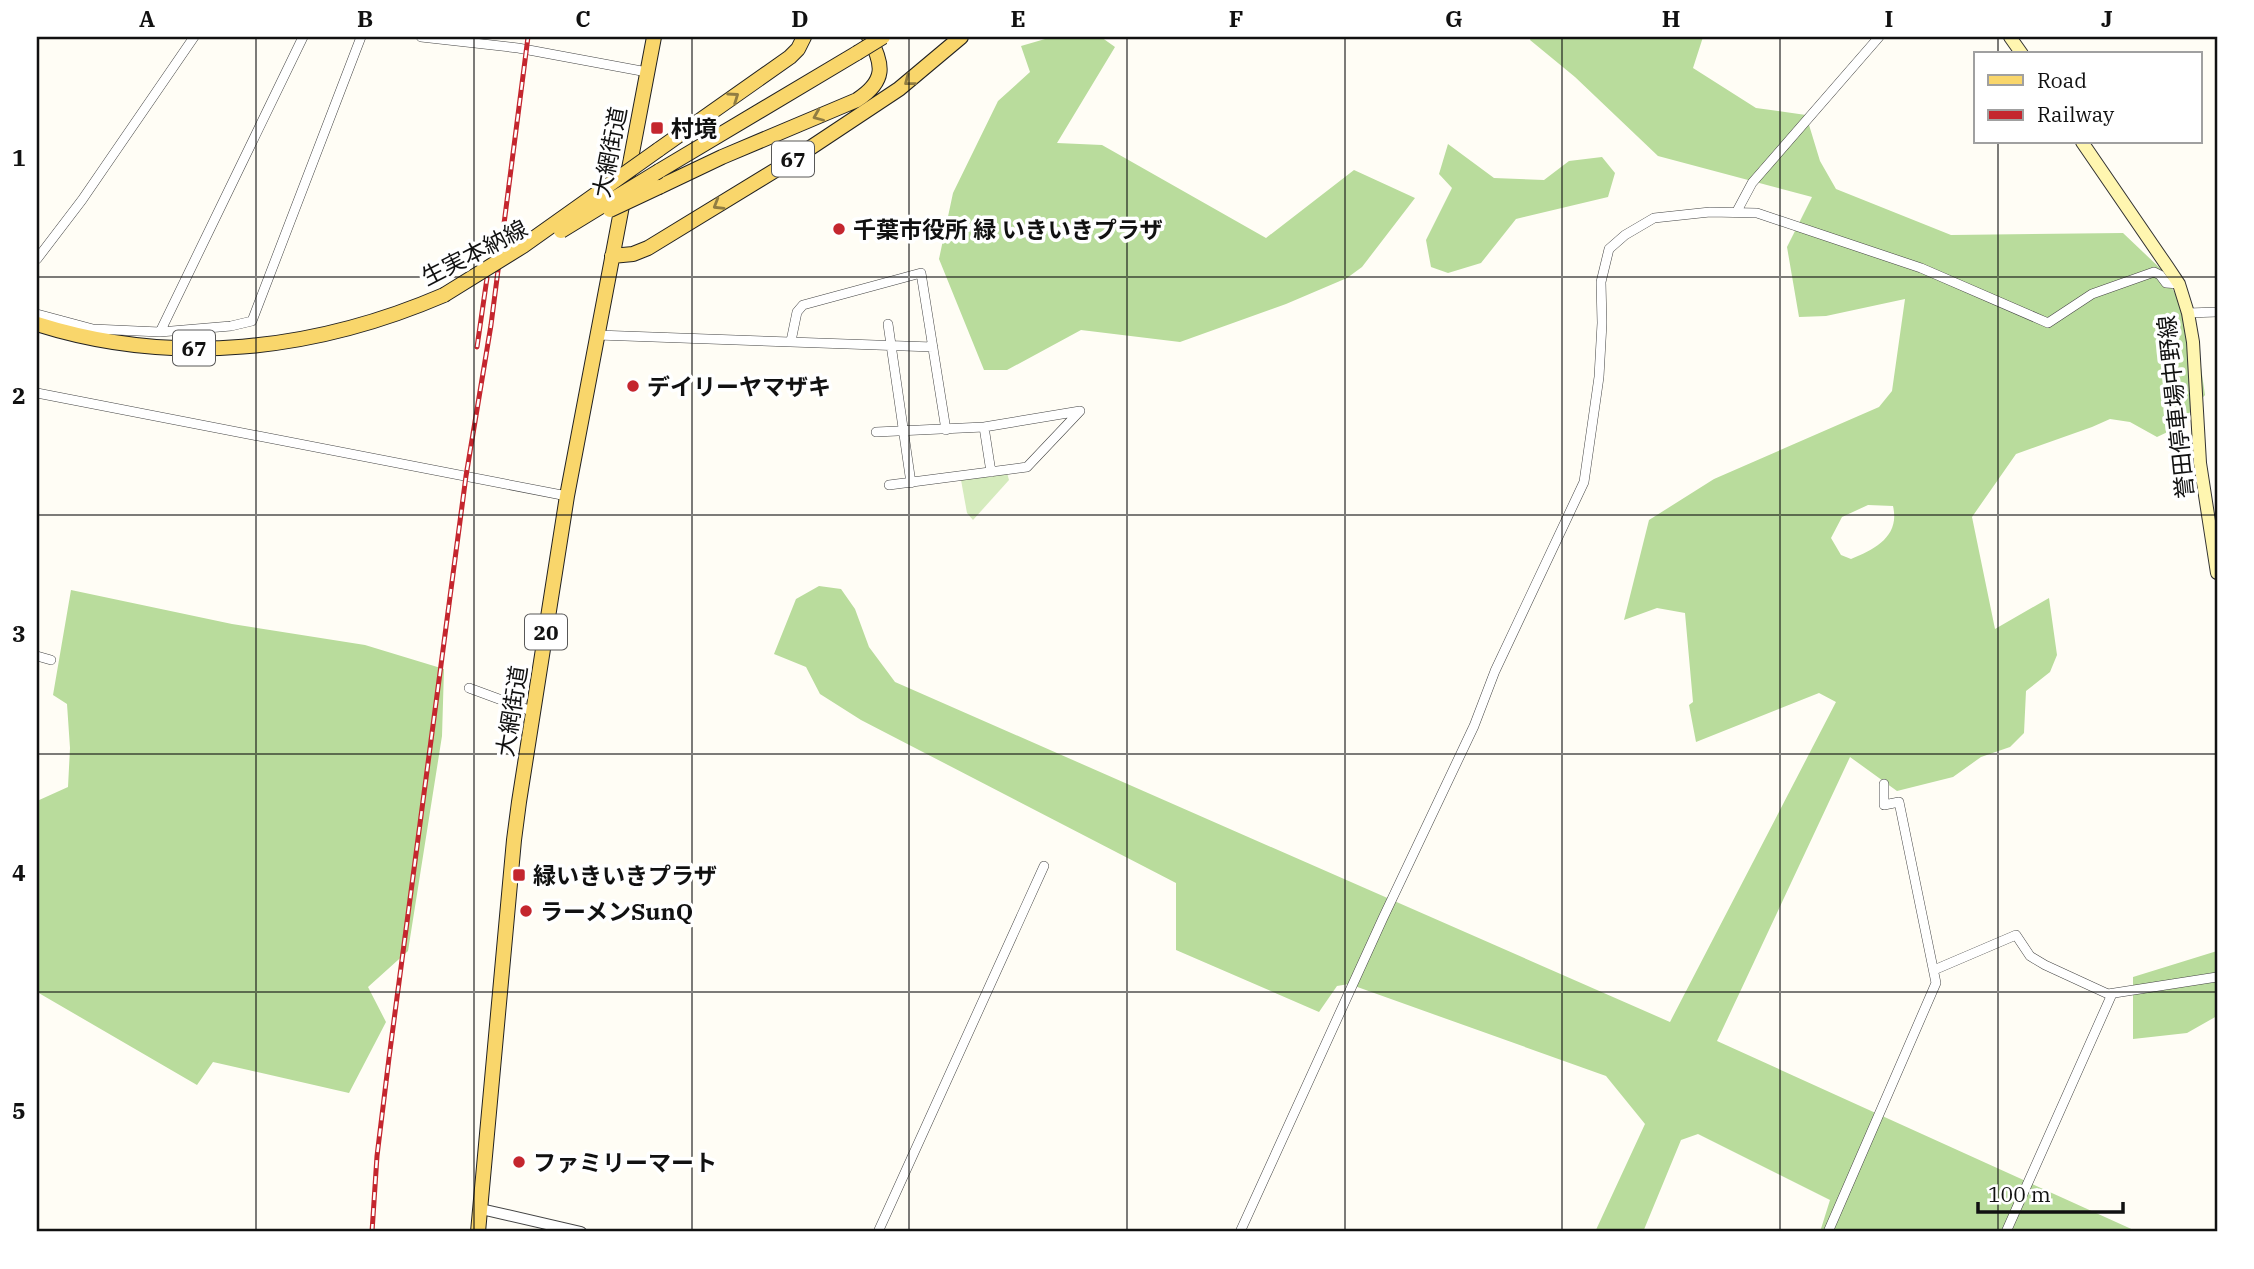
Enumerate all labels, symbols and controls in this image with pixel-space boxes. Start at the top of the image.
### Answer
text: A [139,3,155,33]
text: B [357,3,373,33]
text: C [575,3,591,33]
text: D [791,3,809,33]
text: E [1010,3,1026,33]
text: F [1229,3,1243,33]
text: G [1445,3,1463,33]
text: H [1662,3,1680,33]
text: I [1885,3,1893,33]
text: J [2101,3,2113,33]
legend [1974,52,2202,144]
text: Road [2037,66,2087,94]
one-way arrow [904,73,917,86]
one-way arrow [726,92,739,105]
text: Railway [2037,100,2115,128]
street label: 大網街道 [585,104,633,200]
one-way arrow [813,108,826,122]
place label: 村境 [671,113,717,143]
marker: 村境 [649,120,665,136]
text: 1 [12,142,26,172]
road number: 67 [772,142,814,176]
one-way arrow [713,197,726,210]
street label: 生実本納線 [416,213,532,291]
place label: 千葉市役所 緑 いきいきプラザ [853,214,1163,244]
marker: 千葉市役所 緑 いきいきプラザ [831,221,847,237]
street label: 誉田停車場中野線 [2150,314,2200,500]
road number: 67 [173,330,215,366]
place label: デイリーヤマザキ [647,371,831,401]
marker: デイリーヤマザキ [625,378,641,394]
text: 2 [12,380,26,410]
road number: 20 [525,614,567,650]
text: 3 [12,618,26,648]
street label: 大網街道 [489,663,533,759]
text: 4 [12,857,26,887]
place label: 緑いきいきプラザ [533,860,717,890]
marker: 緑いきいきプラザ [511,867,527,883]
place label: ラーメンSunQ [540,896,693,926]
marker: ラーメンSunQ [518,903,534,919]
text: 5 [12,1095,26,1125]
place label: ファミリーマート [533,1147,717,1177]
marker: ファミリーマート [511,1154,527,1170]
scale bar [1978,1171,2123,1215]
text: 100 m [1988,1180,2051,1208]

